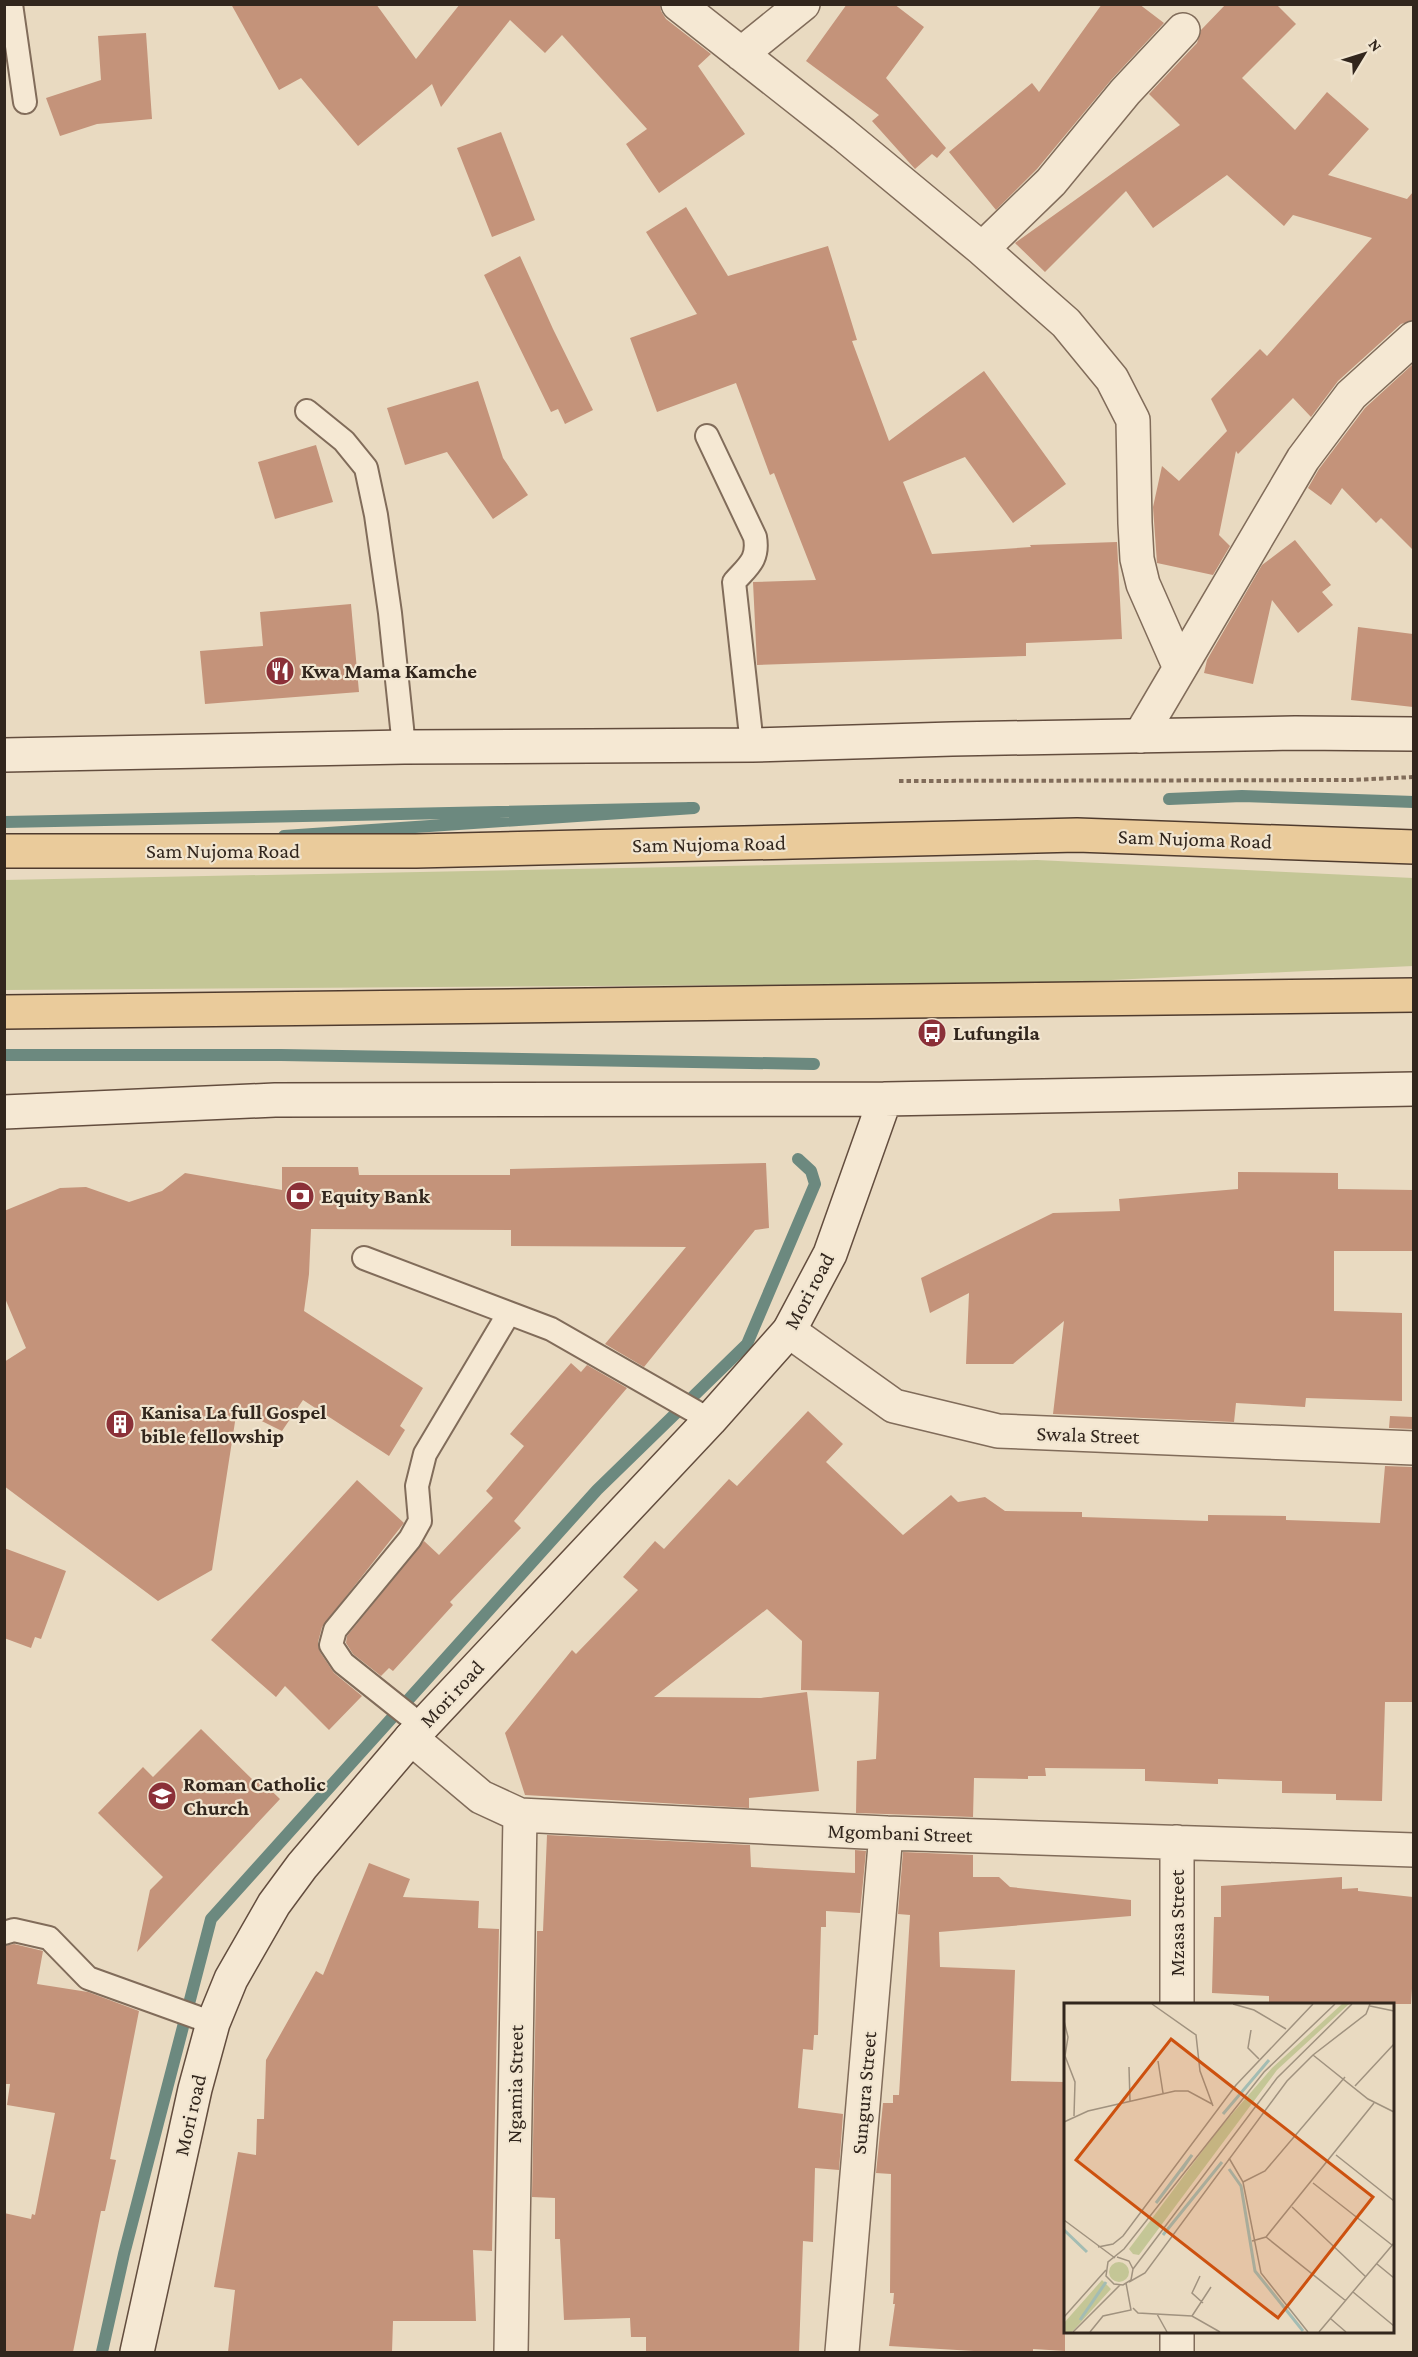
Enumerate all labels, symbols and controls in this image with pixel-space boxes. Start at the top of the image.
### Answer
north arrow [1334,24,1394,84]
text: N [1365,36,1386,55]
restaurant icon: Kwa Mama Kamche [264,655,296,687]
place label: Kwa Mama Kamche [301,659,477,683]
street label: Sam Nujoma Road [1118,824,1272,854]
street label: Sam Nujoma Road [632,831,786,857]
street label: Sam Nujoma Road [146,839,300,863]
bus stop icon: Lufungila [916,1017,948,1049]
place label: Lufungila [953,1021,1041,1045]
bank icon: Equity Bank [284,1180,316,1212]
place label: Equity Bank [321,1184,430,1208]
street label: Mori road [779,1249,839,1333]
place label: Kanisa La full Gospel bible fellowship [140,1400,326,1448]
building icon: Kanisa La full Gospel bible fellowship [104,1408,136,1440]
street label: Swala Street [1036,1421,1141,1449]
street label: Mori road [415,1655,489,1733]
place label: Roman Catholic Church [183,1772,326,1820]
school or university icon: Roman Catholic Church [146,1780,178,1812]
street label: Mgombani Street [827,1818,974,1848]
street label: Mzasa Street [1165,1868,1189,1977]
inset map [1064,2003,1394,2333]
street label: Ngamia Street [502,2023,528,2143]
street label: Sungura Street [847,2029,881,2156]
street label: Mori road [169,2072,211,2158]

